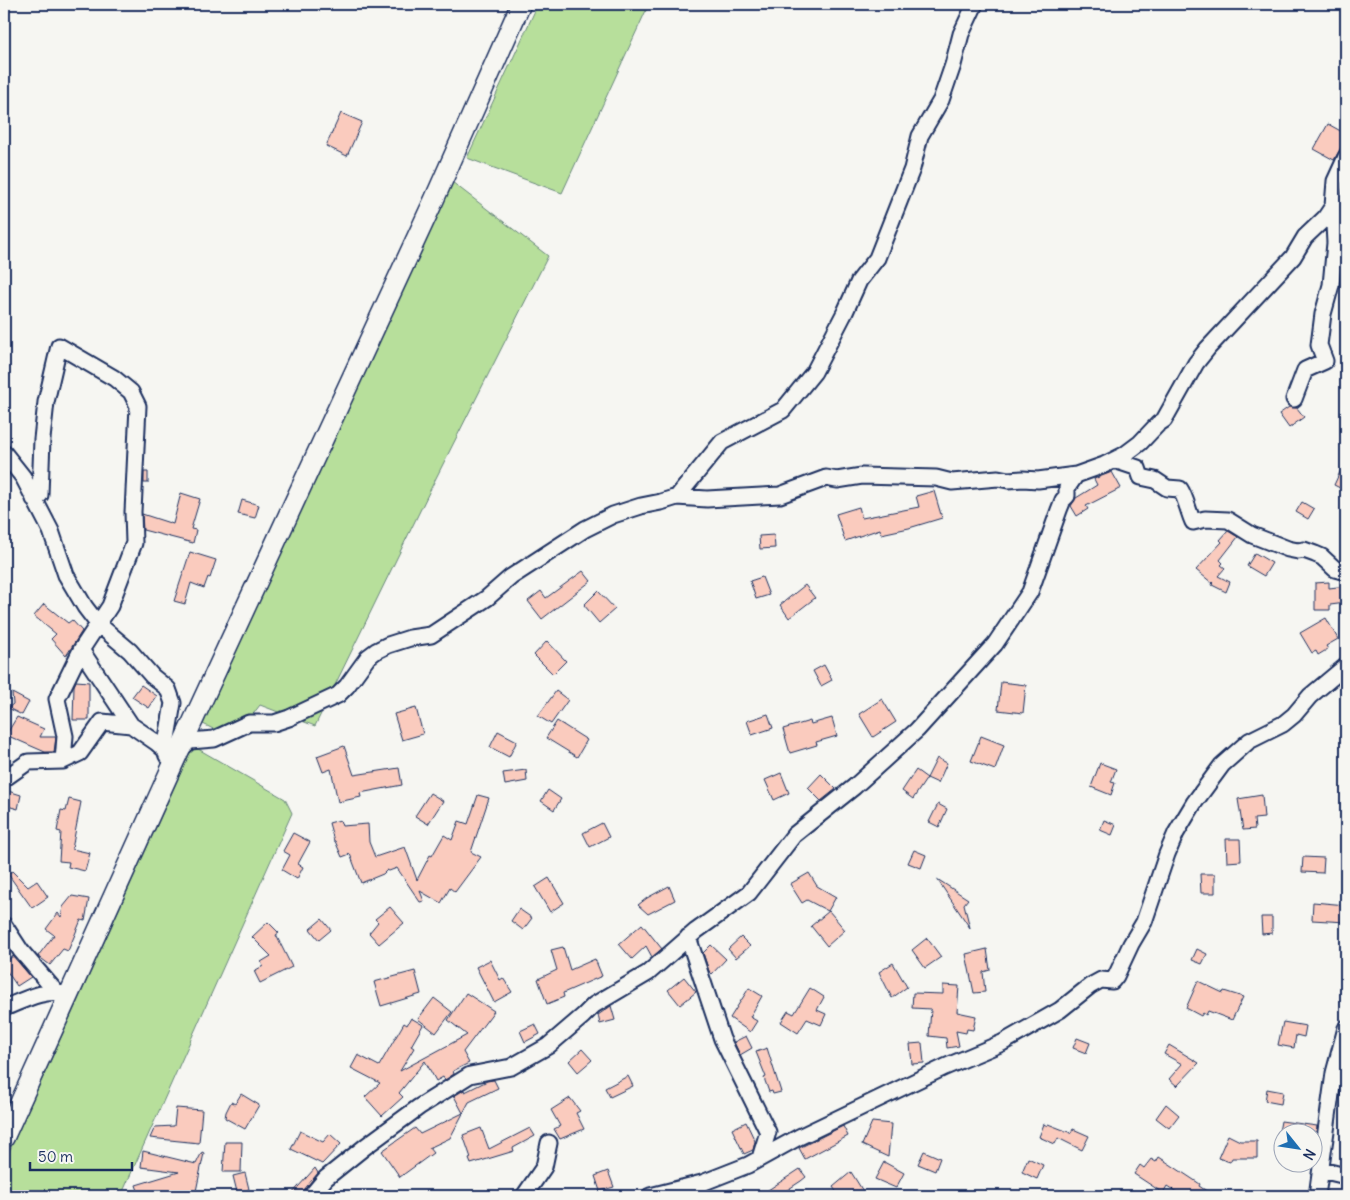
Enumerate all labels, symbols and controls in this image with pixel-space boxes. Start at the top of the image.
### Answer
north arrow [1272,1122,1322,1172]
scale bar [30,1140,132,1172]
text: N [1299,1146,1319,1163]
text: 50 m [38,1147,73,1166]

